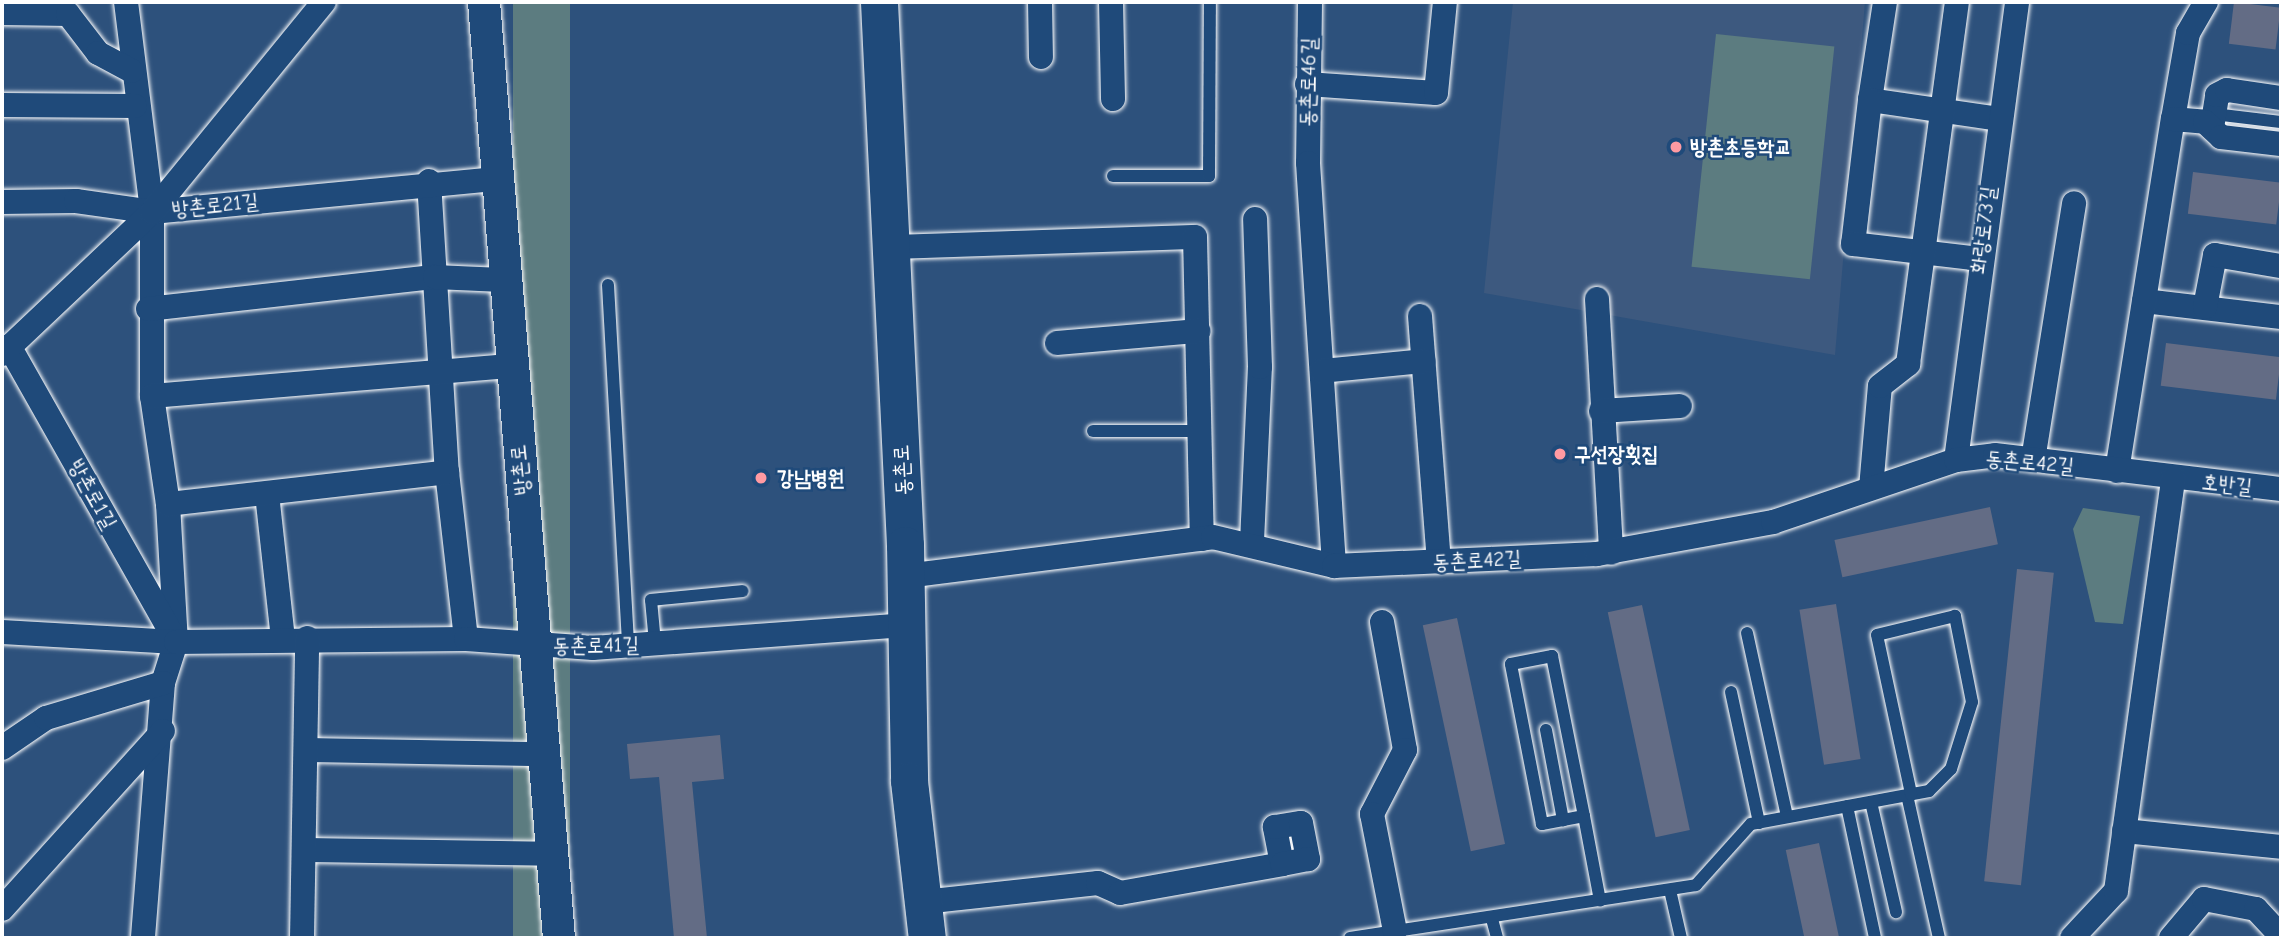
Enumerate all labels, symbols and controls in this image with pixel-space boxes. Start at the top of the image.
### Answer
street label: 동촌로46길 [1295,37,1321,127]
place label: 방촌초등학교 [1690,134,1791,160]
marker: 방촌초등학교 [1668,139,1684,155]
street label: 화랑로73길 [1965,185,2001,275]
street label: 방촌로21길 [170,188,260,222]
place label: 구선장횟집 [1574,441,1658,467]
street label: 방촌로 [505,443,535,497]
street label: 동촌로 [888,444,916,496]
marker: 구선장횟집 [1552,446,1568,462]
street label: 동촌로42길 [1985,446,2075,478]
street label: 방촌로1길 [64,455,122,533]
place label: 강남병원 [777,465,845,491]
marker: 강남병원 [751,468,771,488]
street label: 호반길 [2200,469,2254,499]
street label: 동촌로42길 [1432,545,1522,575]
street label: 동촌로41길 [553,632,639,658]

